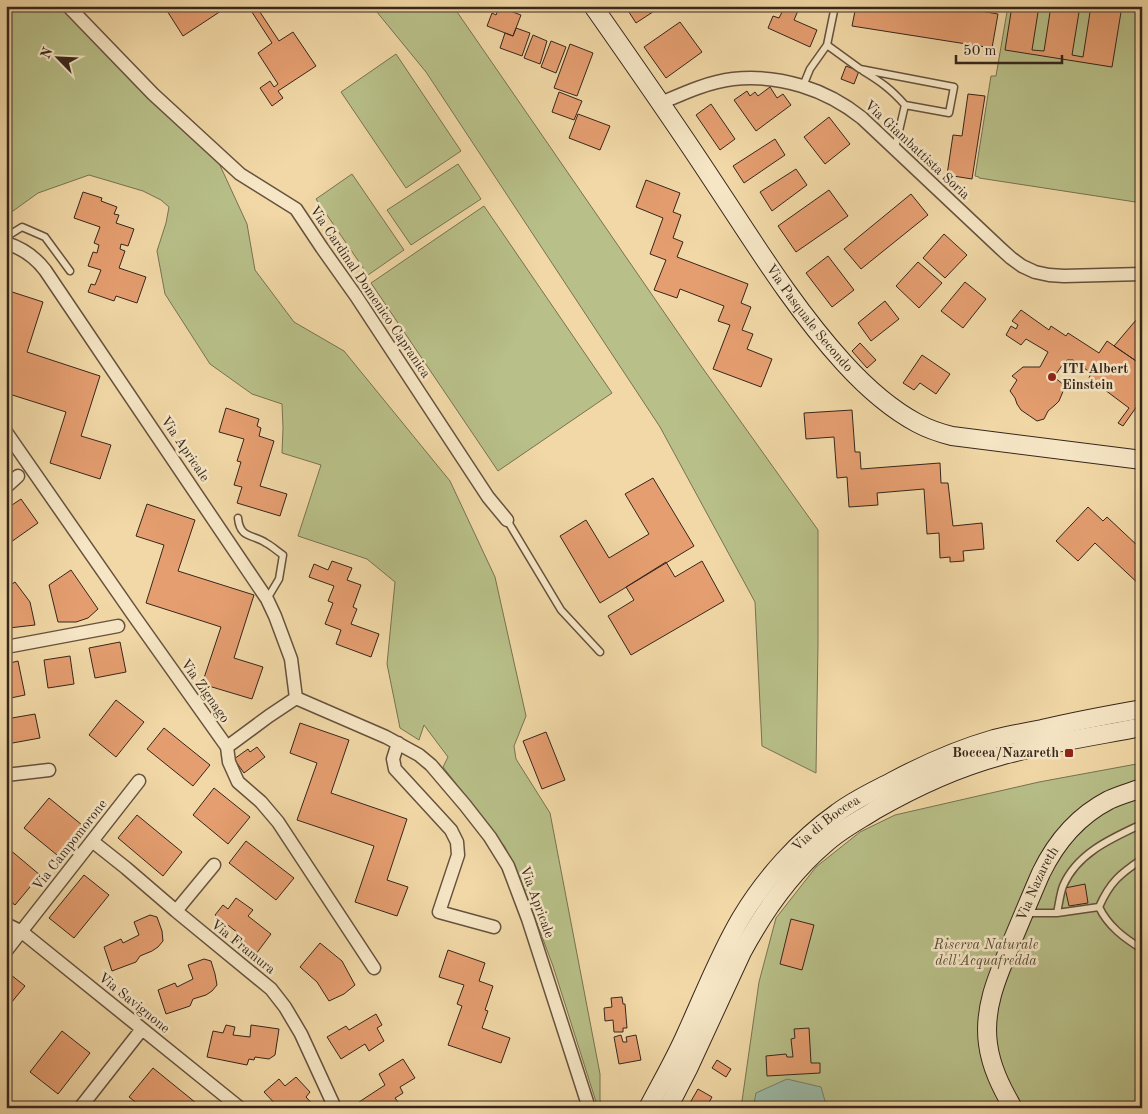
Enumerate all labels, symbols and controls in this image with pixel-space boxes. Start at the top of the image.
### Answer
north arrow [32,32,82,82]
scale bar [956,32,1062,64]
text: 50 m [963,44,997,59]
text: N [38,45,56,61]
street label: Via Giambattista Soria [862,98,972,202]
street label: Via Cardinal Domenico Capranica [307,203,433,381]
street label: Via Pasquale Secondo [763,262,856,375]
place label: ITI Albert Einstein [1062,362,1128,392]
marker: ITI Albert Einstein [1046,371,1058,383]
street label: Via Apricale [158,414,212,484]
street label: Via Zignago [178,657,232,725]
place label: Boccea/Nazareth [952,746,1059,761]
marker: Boccea/Nazareth [1063,747,1075,759]
street label: Via di Boccea [790,793,863,854]
street label: Via Campomorone [30,797,110,893]
street label: Via Nazareth [1014,844,1062,923]
street label: Via Apricale [518,864,556,940]
street label: Via Framura [208,917,278,977]
park label: Riserva Naturale dell'Acquafredda [933,938,1039,969]
street label: Via Savignone [96,970,172,1036]

